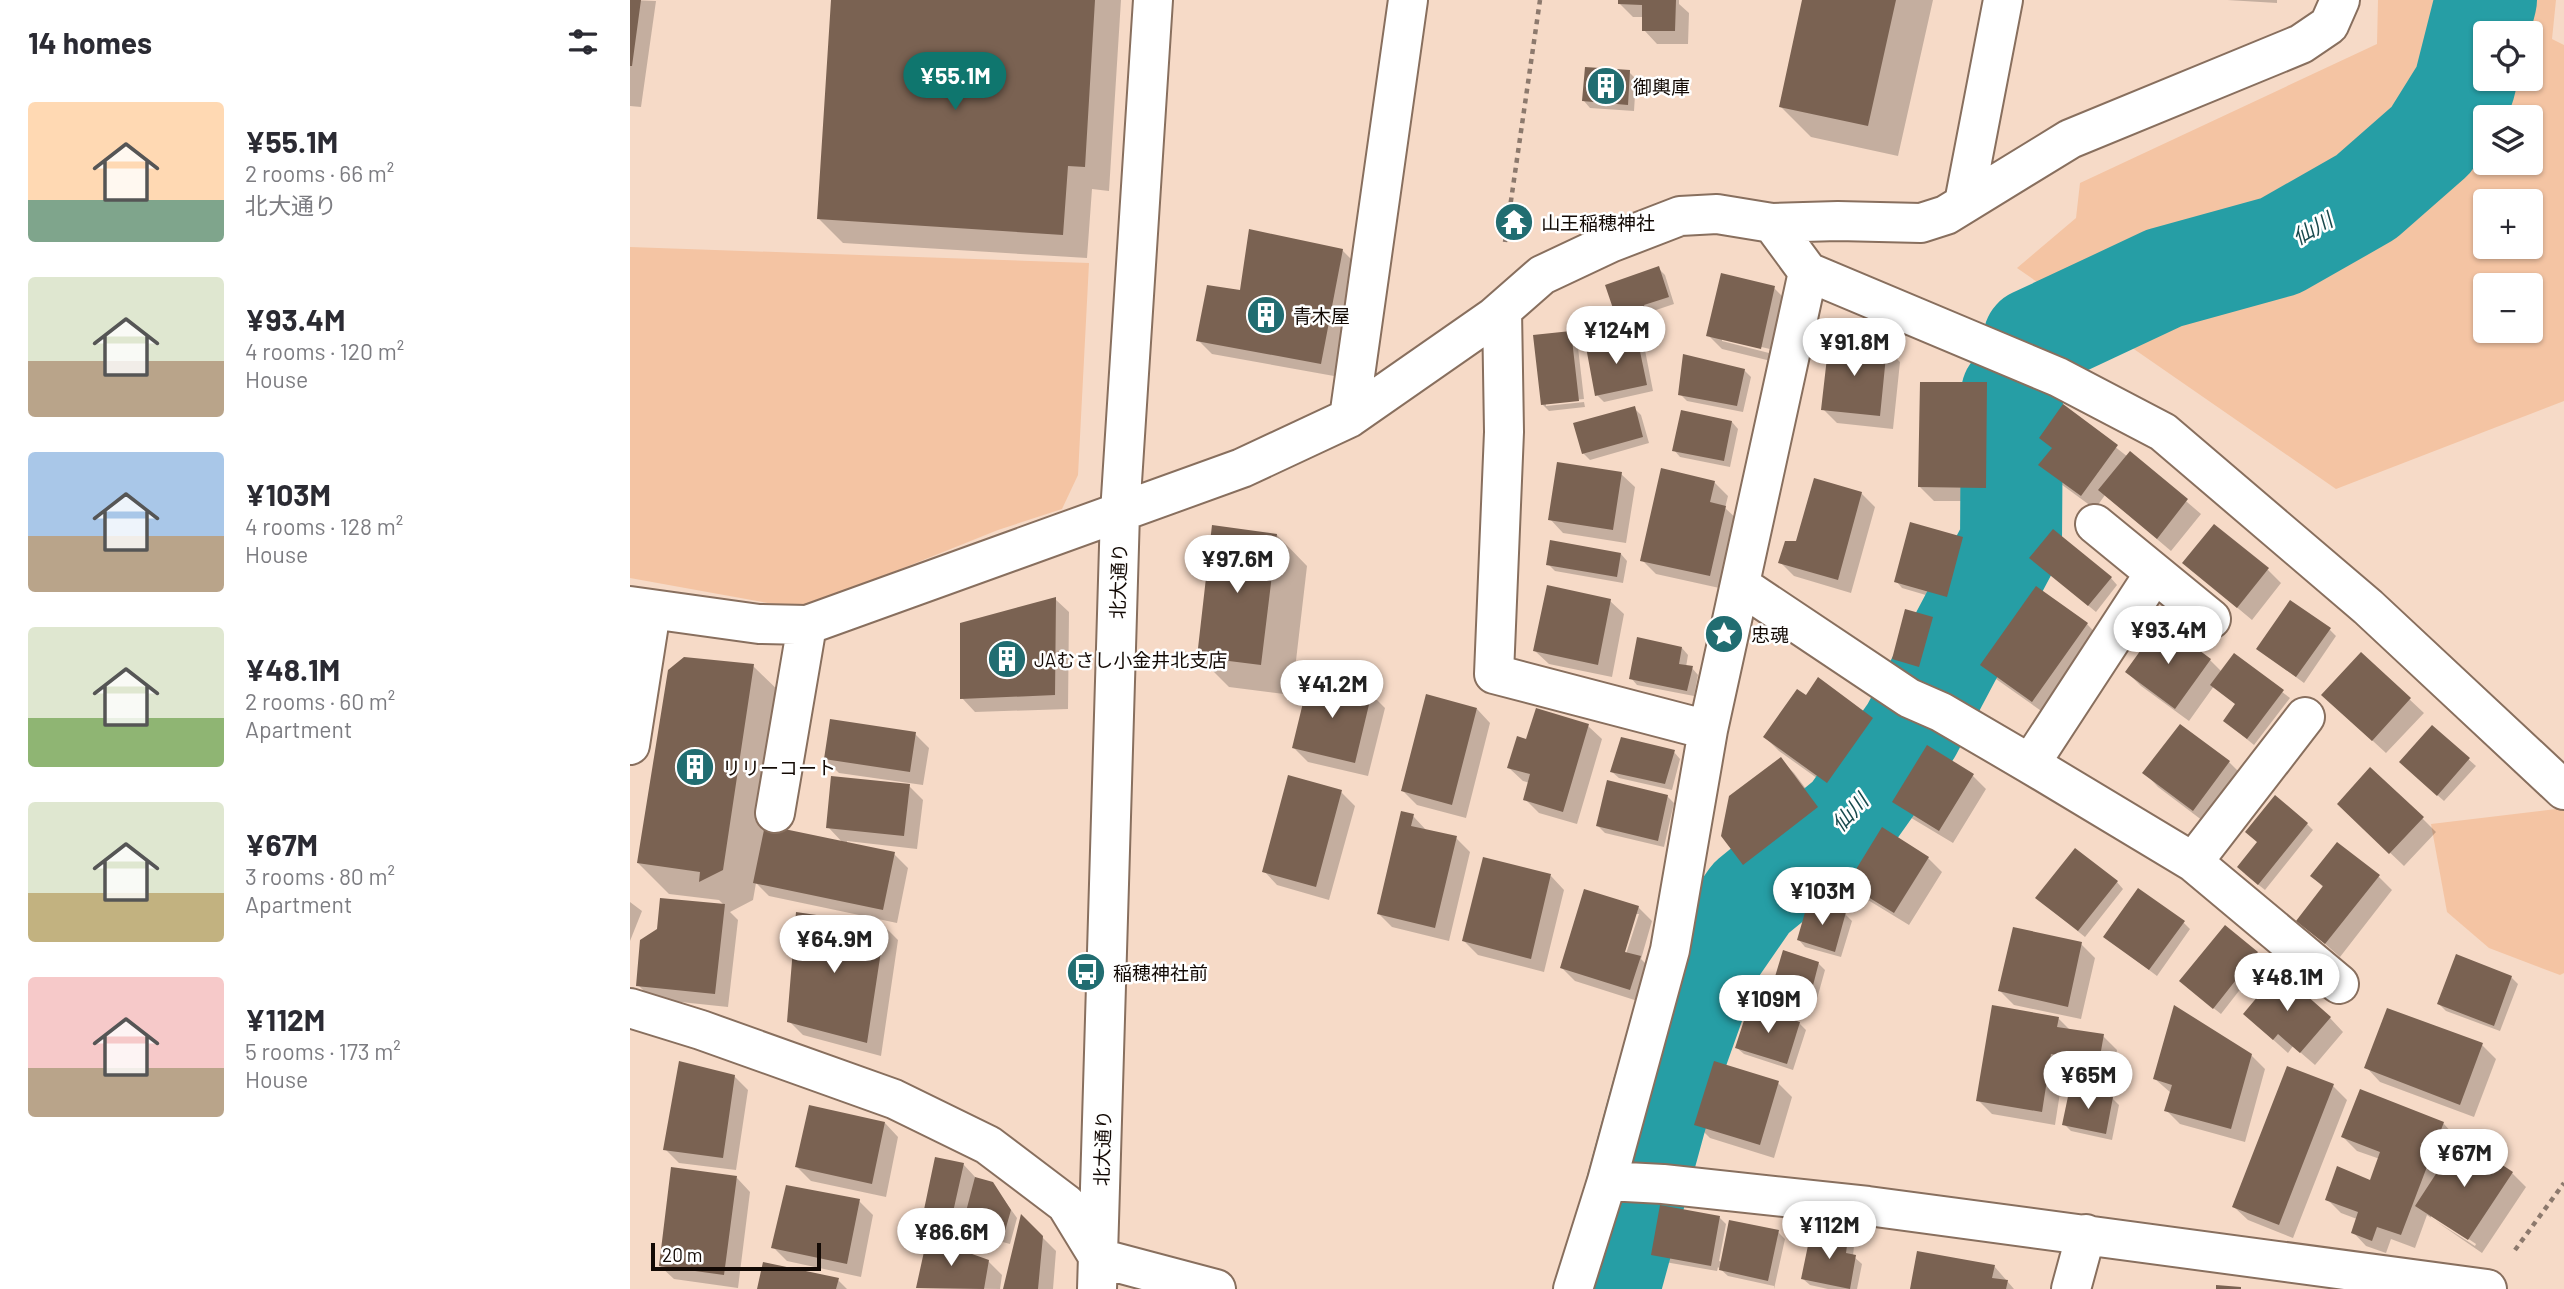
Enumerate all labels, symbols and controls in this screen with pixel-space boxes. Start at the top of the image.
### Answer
map controls [2473,21,2543,343]
button: locate [2473,21,2543,91]
icon: filters [564,23,602,61]
text: 14 homes [28,24,152,60]
pin: ¥55.1M [898,52,1012,112]
text: ¥55.1M [919,61,991,89]
building icon: 御輿庫 [1585,65,1627,107]
place label: 御輿庫 [1633,75,1690,98]
button: layers [2473,105,2543,175]
text: ¥55.1M [245,123,338,159]
icon: home [84,130,168,214]
text: 2 rooms · 66 m² [245,159,394,187]
button: + [2473,189,2543,259]
text: 北大通り [245,191,337,219]
temple icon: 山王稲穂神社 [1493,201,1535,243]
water label: 仙川 [2288,206,2338,249]
place label: 山王稲穂神社 [1541,211,1655,234]
button: − [2473,273,2543,343]
building icon: 青木屋 [1245,294,1287,336]
text: ¥93.4M [245,301,345,337]
place label: 青木屋 [1293,304,1350,327]
icon: home [84,305,168,389]
pin: ¥124M [1567,306,1665,366]
text: ¥124M [1582,315,1650,343]
pin: ¥91.8M [1797,318,1911,378]
text: ¥91.8M [1819,327,1889,355]
text: 4 rooms · 120 m² [245,337,404,365]
text: House [245,365,308,393]
text: ¥103M [245,476,331,512]
icon: home [84,480,168,564]
text: 4 rooms · 128 m² [245,512,403,540]
pin: ¥97.6M [1180,536,1294,595]
text: House [245,540,308,568]
street label: 北大通り [1105,543,1131,619]
text: ¥97.6M [1201,544,1273,572]
pin: ¥93.4M [2111,606,2225,666]
place icon: 忠魂 [1703,613,1745,655]
text: ¥93.4M [2130,615,2206,643]
place label: 忠魂 [1751,623,1789,646]
building icon: JAむさし小金井北支店 [986,638,1028,680]
place label: JAむさし小金井北支店 [1034,648,1227,671]
text: ¥48.1M [245,651,340,687]
icon: home [84,655,168,739]
pin: ¥41.2M [1275,660,1389,720]
text: ¥41.2M [1296,669,1368,697]
text: 2 rooms · 60 m² [245,687,395,715]
text: Apartment [245,715,352,743]
building icon: リリーコート [674,746,716,788]
place label: リリーコート [722,756,836,779]
water label: 仙川 [1826,787,1874,836]
text: ¥67M [245,826,318,862]
icon: home [84,830,168,914]
text: 3 rooms · 80 m² [245,862,395,890]
pin: ¥103M [1773,867,1871,927]
text: ¥103M [1789,876,1855,904]
text: Apartment [245,890,352,918]
pin: ¥64.9M [777,916,891,975]
text: ¥64.9M [796,924,872,952]
bus stop icon: 稲穂神社前 [1065,951,1107,993]
pin: ¥48.1M [2230,954,2344,1013]
place label: 稲穂神社前 [1113,961,1208,984]
text: ¥48.1M [2251,962,2323,990]
pin: ¥109M [1719,976,1817,1035]
text: ¥109M [1735,984,1801,1012]
text: ¥112M [245,1001,325,1037]
icon: home [84,1005,168,1089]
text: 5 rooms · 173 m² [245,1037,401,1065]
pin: ¥65M [2047,1052,2129,1111]
text: ¥65M [2060,1060,2116,1088]
text: House [245,1065,308,1093]
street label: 北大通り [1089,1110,1115,1186]
pin: ¥67M [2423,1130,2505,1189]
text: ¥67M [2436,1138,2492,1166]
pin: ¥112M [1780,1202,1878,1261]
pin: ¥86.6M [894,1208,1008,1268]
text: ¥112M [1798,1210,1860,1238]
text: ¥86.6M [913,1217,989,1245]
scale bar [651,1240,821,1272]
text: 20 m [662,1243,702,1266]

